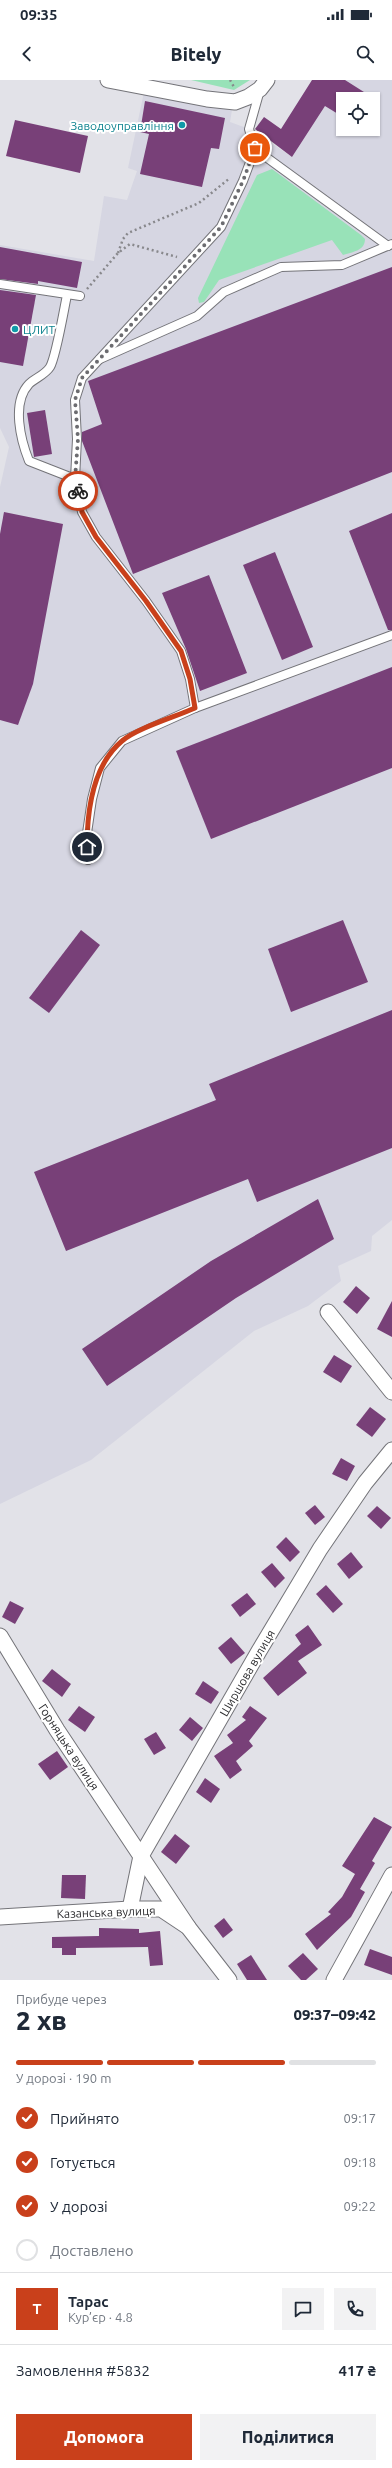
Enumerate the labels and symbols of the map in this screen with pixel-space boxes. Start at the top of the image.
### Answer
place label: Заводоуправління [71,119,174,132]
marker: Заводоуправління [177,120,187,130]
pin [238,131,272,165]
place label: ЦЛИТ [23,323,56,336]
marker: ЦЛИТ [10,324,20,334]
courier [58,471,98,511]
pin [70,830,104,864]
street label: Ширшова вулиця [217,1627,277,1719]
street label: Горняцька вулиця [36,1701,102,1793]
street label: Казанська вулиця [56,1904,156,1920]

